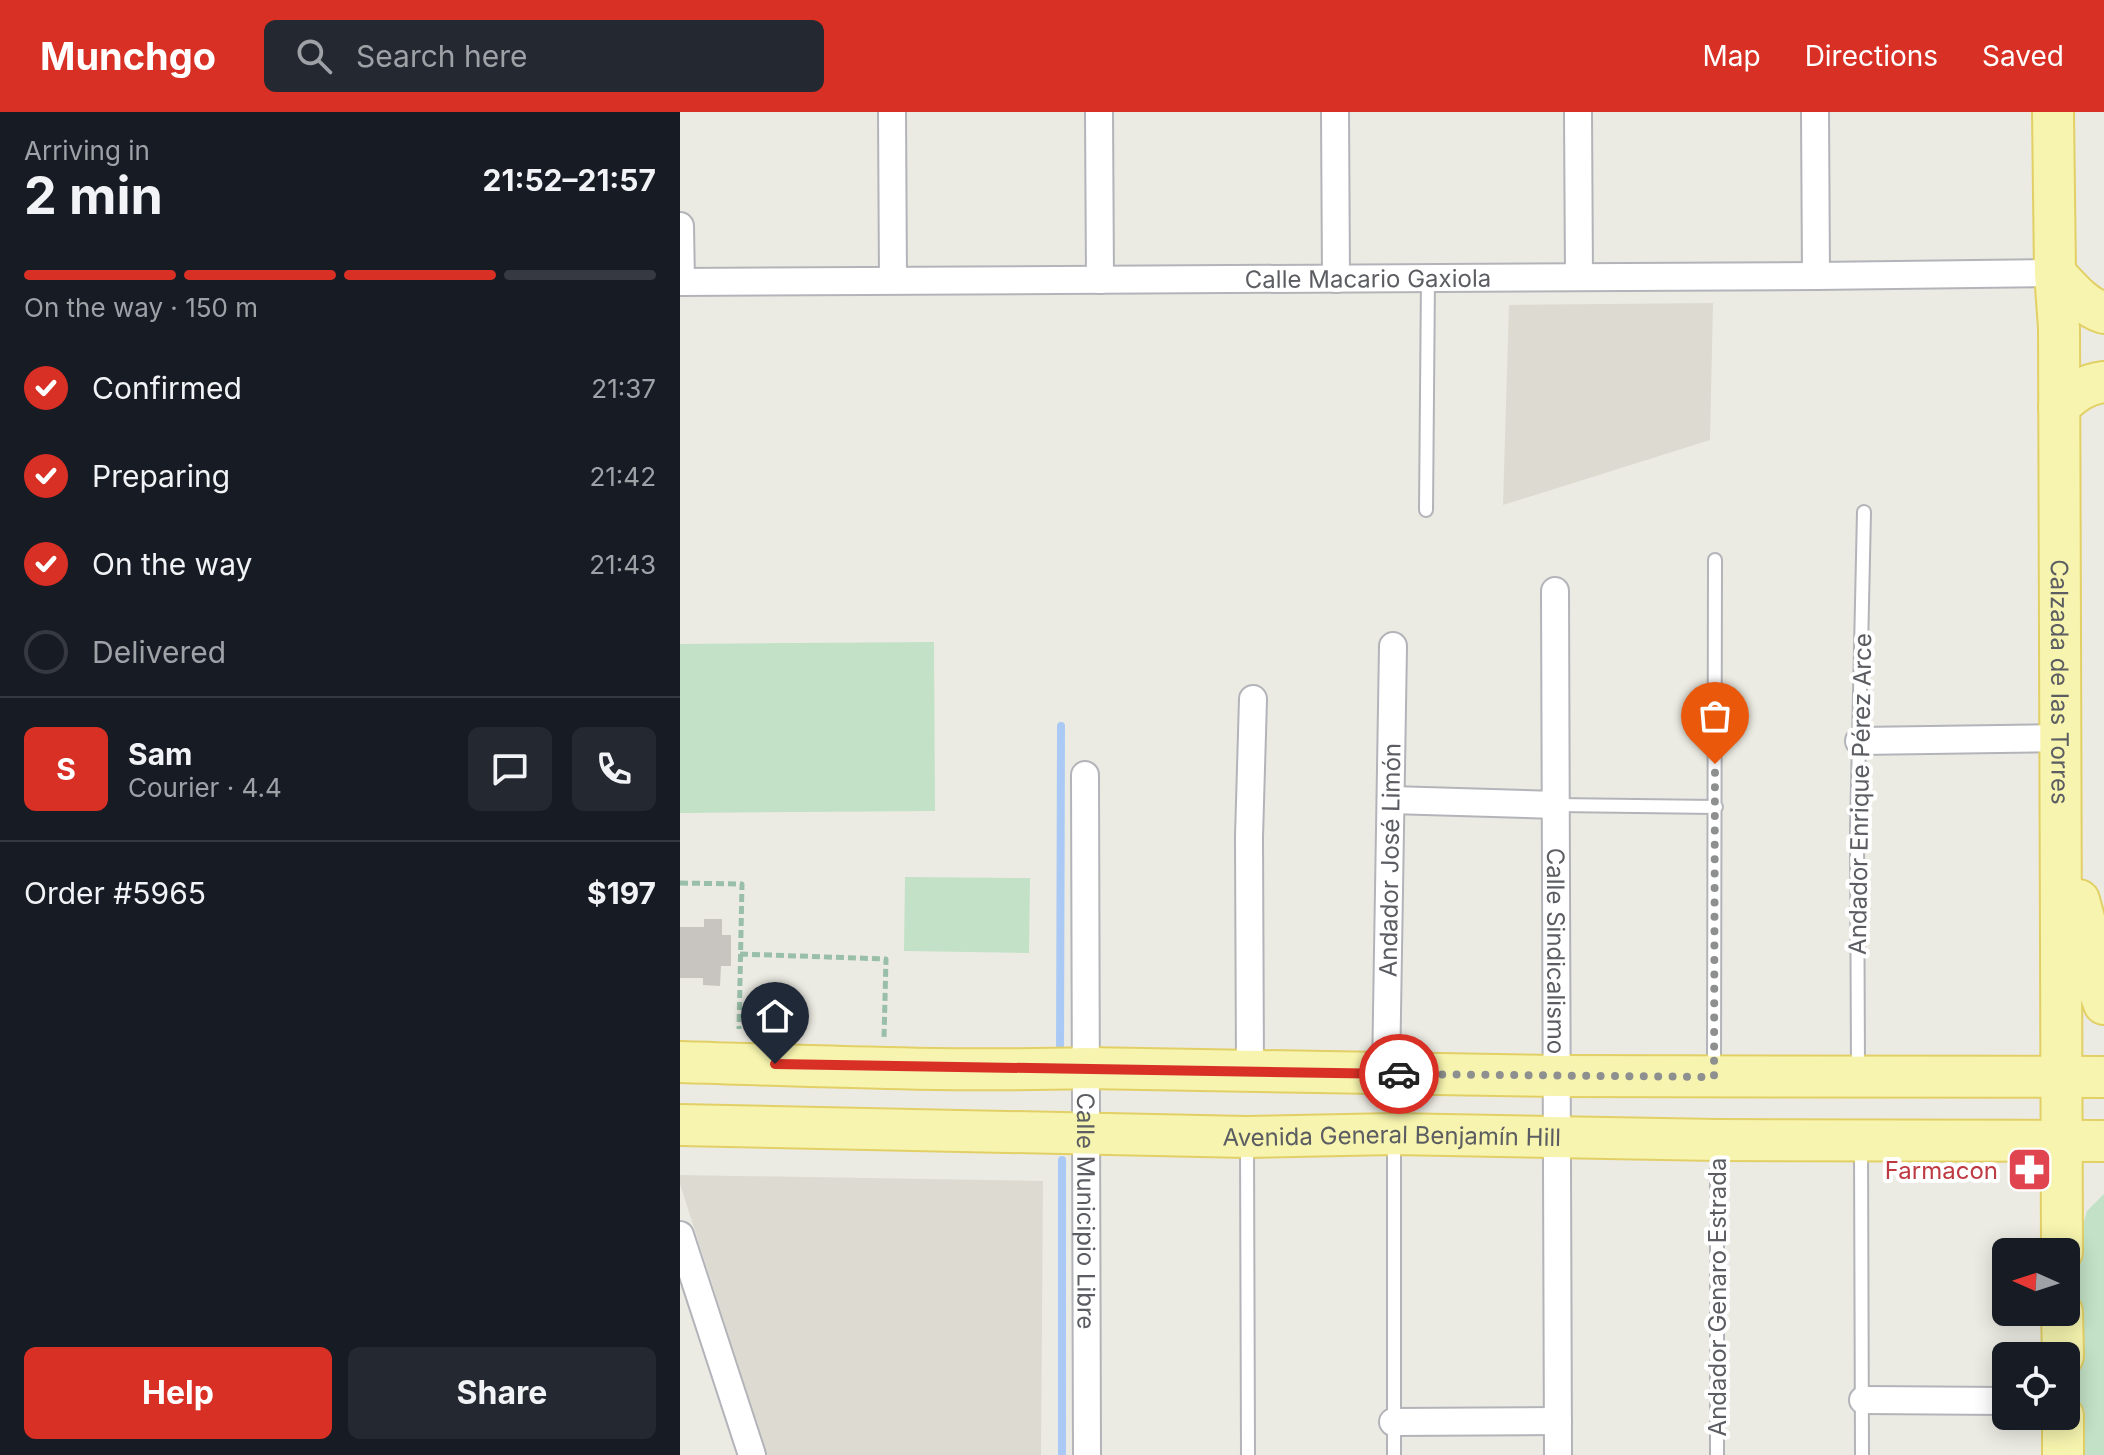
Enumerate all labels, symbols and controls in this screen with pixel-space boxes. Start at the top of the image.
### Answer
search box [264,20,824,92]
text: Munchgo [40,33,216,79]
icon: search [292,34,336,78]
text: Search here [356,38,528,74]
text: Map [1702,39,1761,73]
text: Directions [1805,39,1938,73]
text: Saved [1982,39,2064,73]
text: Arriving in [24,135,150,166]
text: 21:52–21:57 [483,162,656,198]
text: 2 min [24,164,163,227]
street label: Calle Macario Gaxiola [1245,263,1491,294]
text: On the way · 150 m [24,292,258,323]
icon: check [24,366,68,410]
text: Confirmed [92,370,242,406]
text: 21:37 [591,373,656,404]
icon: check [24,454,68,498]
text: Preparing [92,458,230,494]
text: 21:42 [589,461,656,492]
icon: check [24,542,68,586]
text: On the way [92,546,252,582]
text: 21:43 [589,549,656,580]
street label: Calzada de las Torres [2045,559,2075,805]
street label: Andador Enrique Pérez Arce [1843,633,1877,955]
text: Delivered [92,634,226,670]
pin [1681,682,1749,764]
icon: bag [1693,694,1737,738]
button: chat [468,727,552,811]
button: phone [572,727,656,811]
text: Sam [128,736,192,772]
street label: Andador José Limón [1373,743,1406,977]
text: S [56,751,76,787]
text: Courier · 4.4 [128,772,282,803]
street label: Calle Sindicalismo [1541,848,1571,1054]
text: Order #5965 [24,875,206,911]
text: $197 [587,875,656,911]
pin [741,982,809,1064]
icon: home [753,994,797,1038]
courier [1359,1034,1439,1114]
icon: car [1377,1052,1421,1096]
street label: Calle Municipio Libre [1071,1092,1101,1330]
street label: Avenida General Benjamín Hill [1222,1119,1561,1152]
pharmacy icon: Farmacon [2005,1146,2053,1194]
place label: Farmacon [1885,1156,1998,1185]
street label: Andador Genaro Estrada [1703,1158,1732,1436]
north arrow [1992,1238,2080,1326]
map controls [1992,1238,2080,1430]
button: locate [1992,1342,2080,1430]
button: Help [24,1347,332,1439]
button: Share [348,1347,656,1439]

